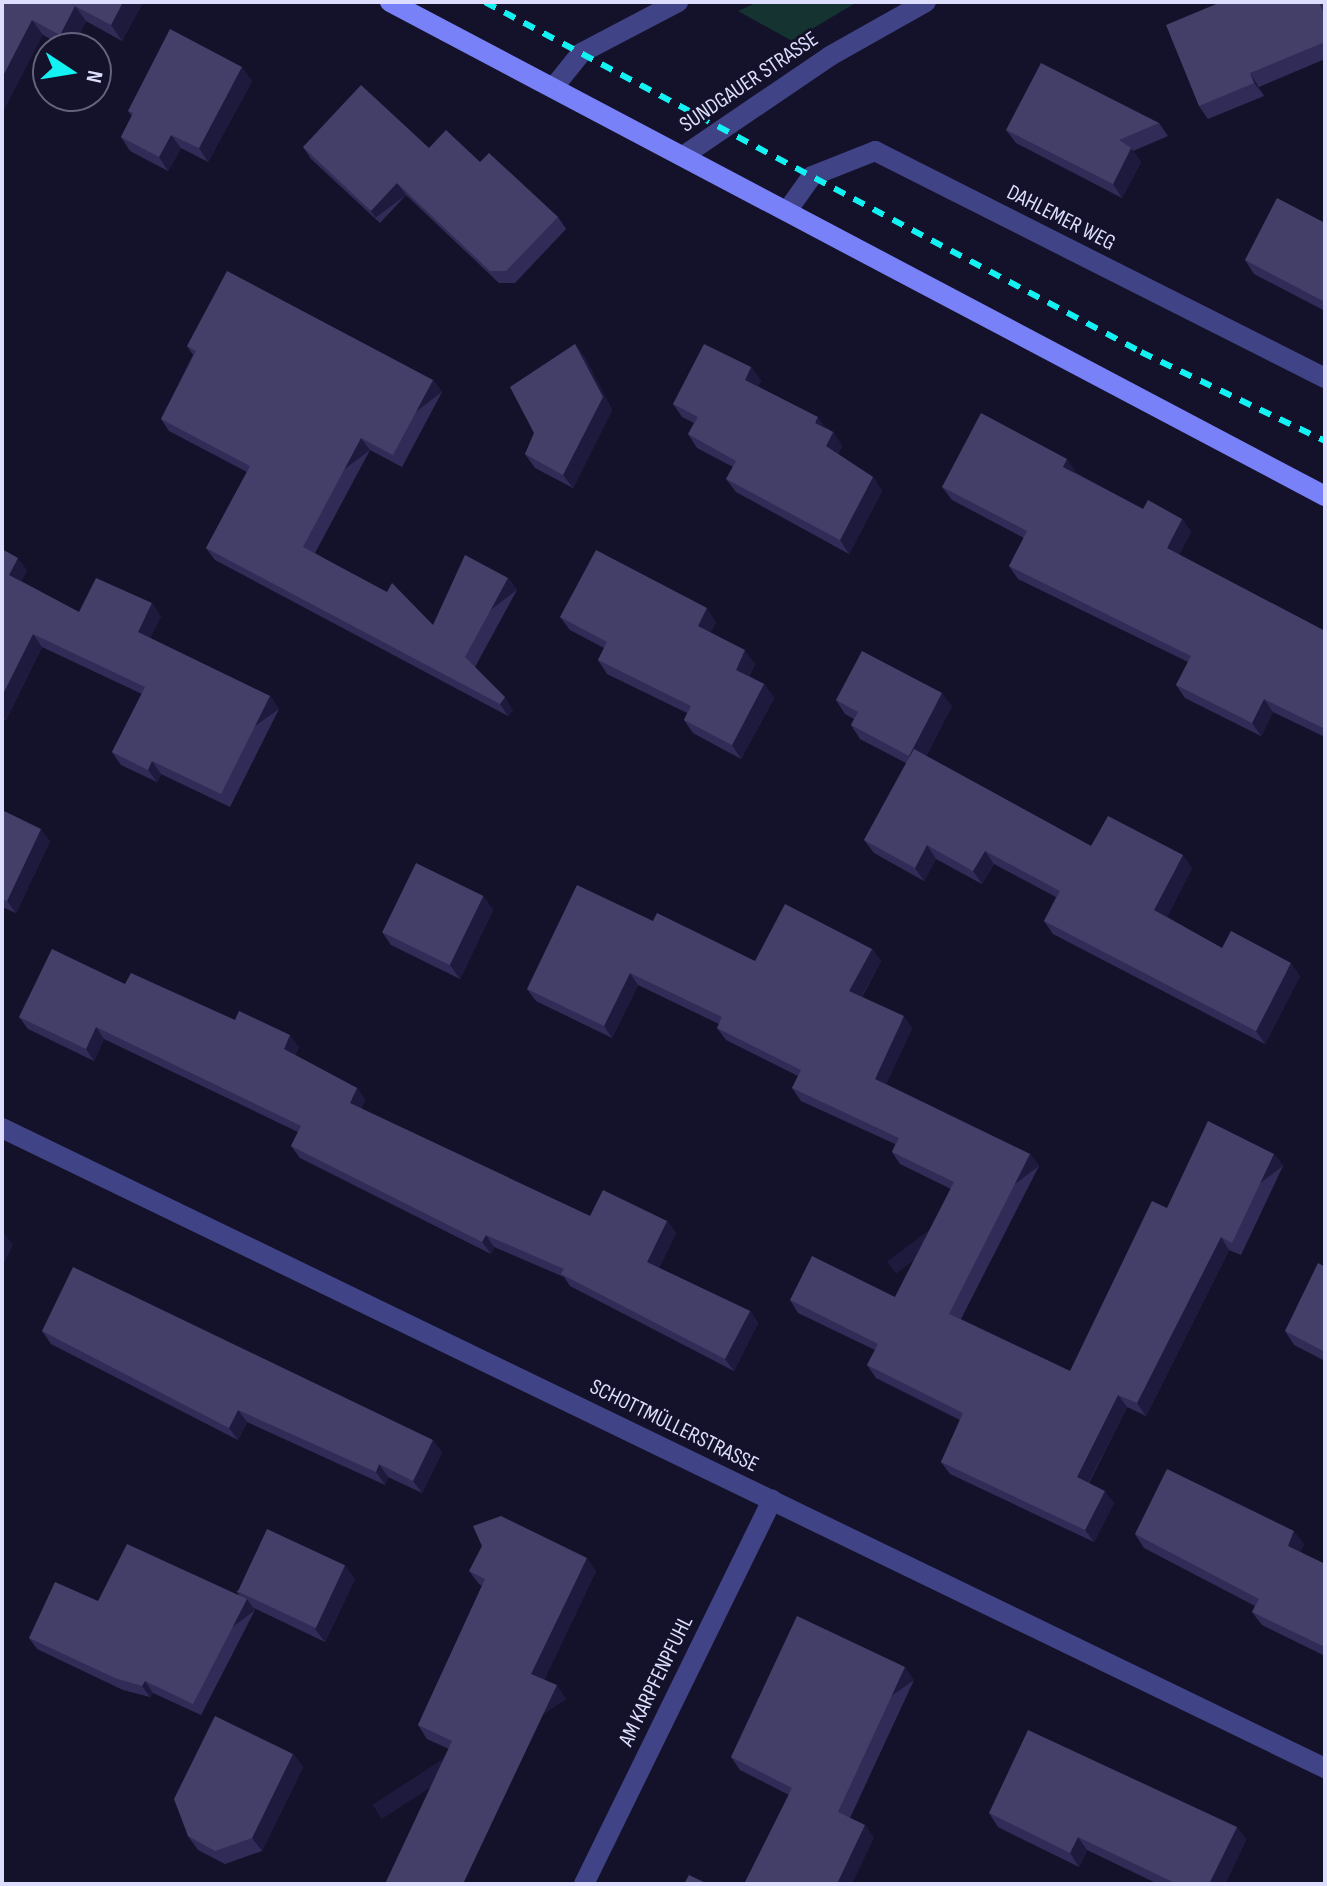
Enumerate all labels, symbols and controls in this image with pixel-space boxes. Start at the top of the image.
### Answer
street label: SUNDGAUER STRASSE [675,26,823,138]
north arrow [32,32,112,112]
text: N [80,68,108,85]
street label: DAHLEMER WEG [1002,179,1120,257]
street label: SCHOTTMÜLLERSTRASSE [585,1374,763,1478]
street label: AM KARPFENPFUHL [613,1612,699,1750]

